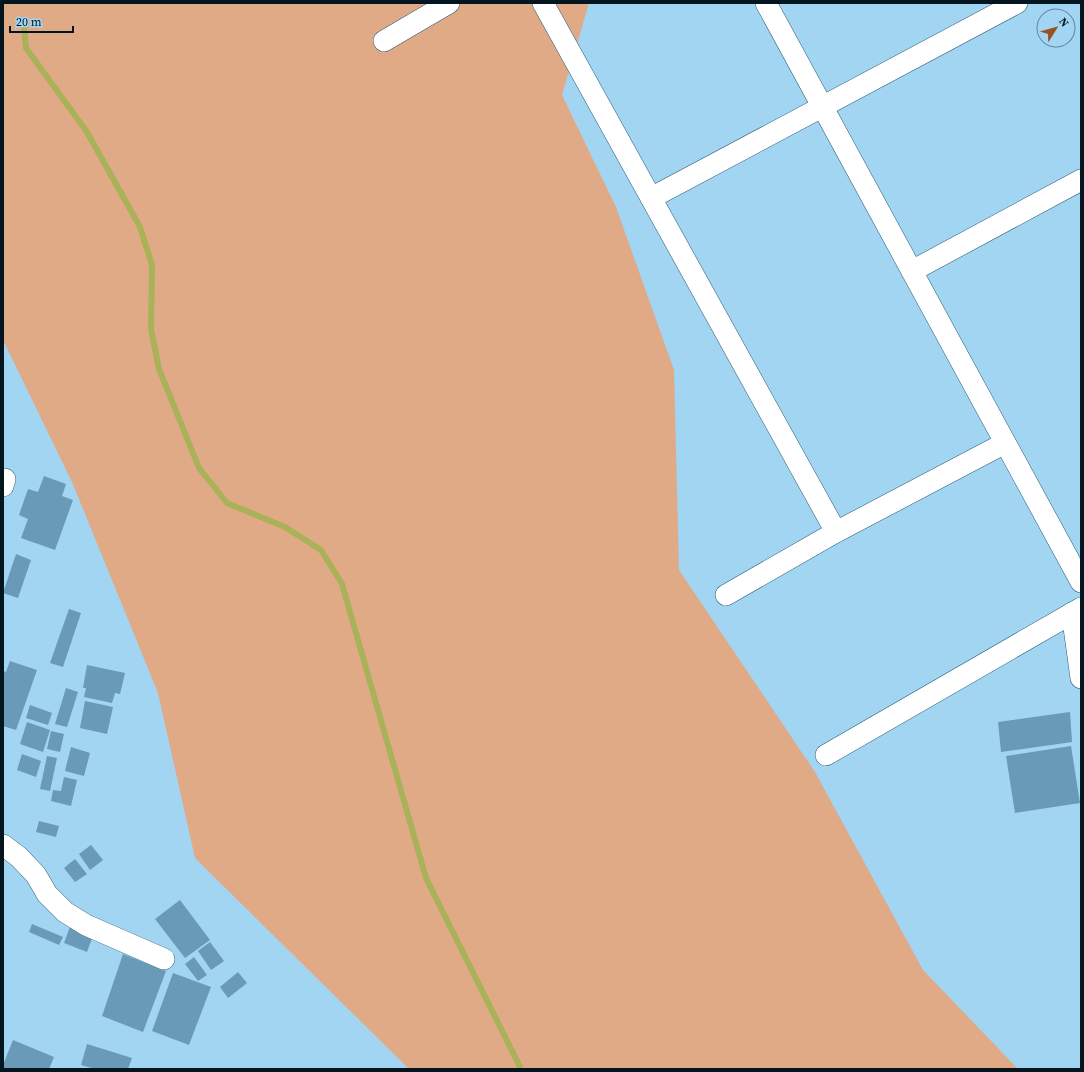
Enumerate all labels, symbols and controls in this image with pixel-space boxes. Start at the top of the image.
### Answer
scale bar [10,8,73,34]
north arrow [1036,8,1076,48]
text: 20 m [16,14,42,30]
text: N [1055,15,1072,30]

